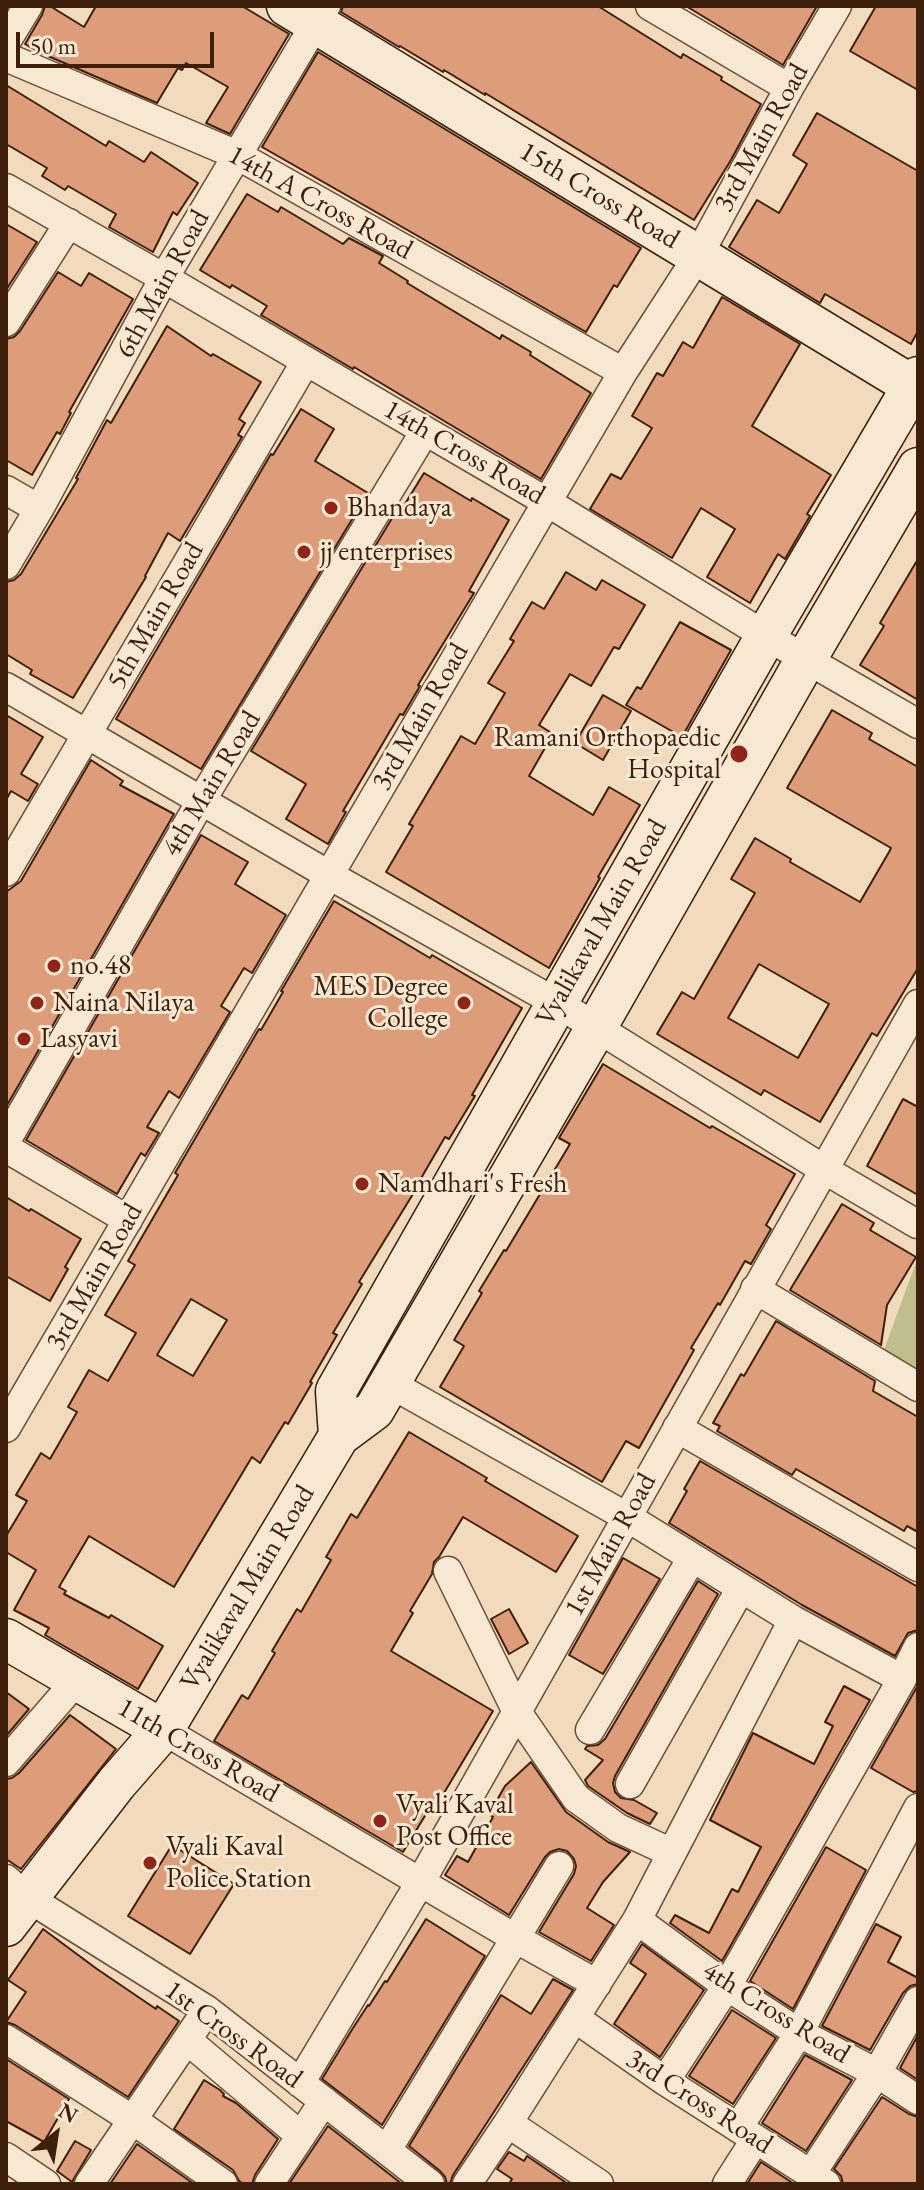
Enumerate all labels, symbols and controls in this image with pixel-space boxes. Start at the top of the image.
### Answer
scale bar [20,16,218,66]
text: 50 m [30,30,77,61]
street label: 3rd Main Road [707,58,817,218]
street label: 15th Cross Road [513,135,685,257]
street label: 14th A Cross Road [222,138,418,268]
street label: 6th Main Road [109,204,217,364]
street label: 14th Cross Road [377,393,551,513]
place label: Bhandaya [347,491,452,525]
marker: Bhandaya [322,499,340,517]
place label: jj enterprises [320,535,453,569]
street label: 5th Main Road [100,537,212,695]
marker: jj enterprises [295,543,313,561]
street label: 3rd Main Road [365,637,477,797]
street label: 4th Main Road [155,705,269,863]
place label: Ramani Orthopaedic Hospital [494,721,721,787]
marker: Ramani Orthopaedic Hospital [728,743,750,765]
street label: Vyalikaval Main Road [529,814,675,1032]
place label: no.48 [70,949,131,983]
marker: no.48 [45,957,63,975]
place label: MES Degree College [313,970,448,1036]
place label: Naina Nilaya [53,986,194,1020]
marker: Naina Nilaya [28,994,46,1012]
marker: MES Degree College [455,994,473,1012]
place label: Lasyavi [40,1022,118,1056]
marker: Lasyavi [15,1030,33,1048]
place label: Namdhari's Fresh [378,1167,567,1201]
marker: Namdhari's Fresh [353,1175,371,1193]
street label: 3rd Main Road [39,1197,151,1357]
street label: 1st Main Road [558,1468,664,1622]
street label: Vyalikaval Main Road [173,1479,323,1697]
street label: 11th Cross Road [111,1691,285,1811]
place label: Vyali Kaval Post Office [396,1788,514,1854]
marker: Vyali Kaval Post Office [371,1812,389,1830]
place label: Vyali Kaval Police Station [166,1830,312,1896]
marker: Vyali Kaval Police Station [141,1854,159,1872]
street label: 4th Cross Road [696,1954,856,2072]
street label: 1st Cross Road [157,1974,309,2096]
street label: 3rd Cross Road [619,2042,779,2162]
north arrow [16,2094,96,2174]
text: N [53,2096,83,2130]

